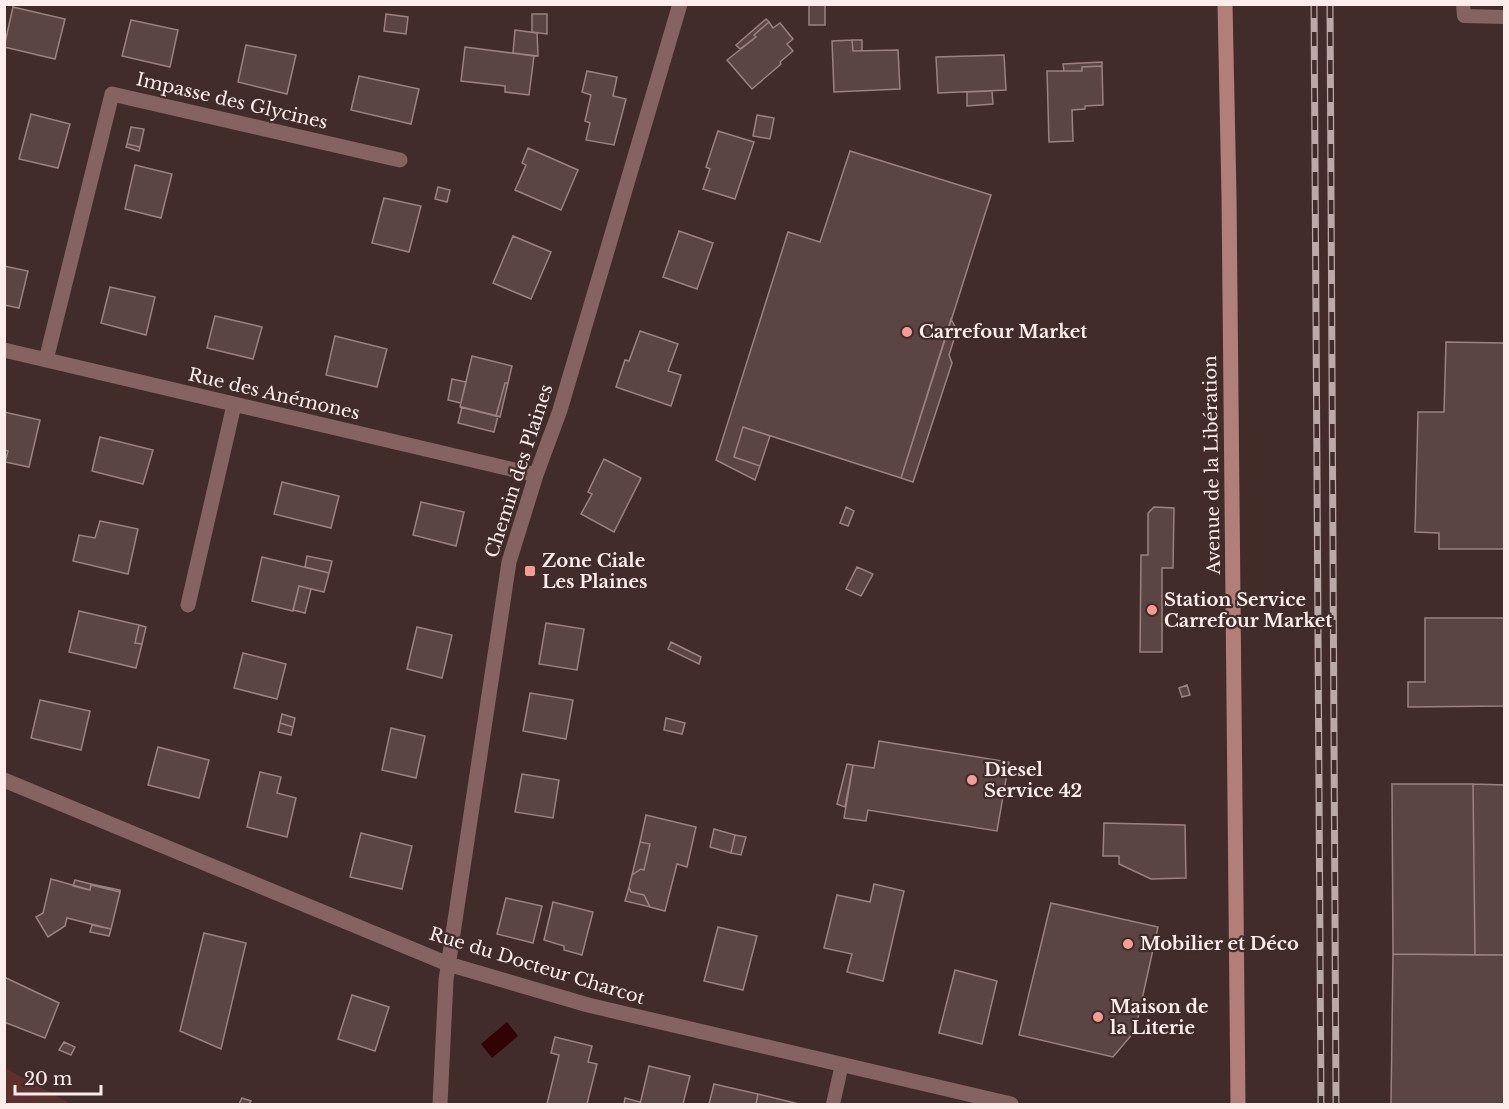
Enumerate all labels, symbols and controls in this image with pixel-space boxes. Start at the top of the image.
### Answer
street label: Impasse des Glycines [134,68,330,134]
place label: Carrefour Market [919,321,1087,343]
marker: Carrefour Market [900,325,914,339]
street label: Avenue de la Libération [1199,355,1225,576]
street label: Rue des Anémones [186,364,362,424]
street label: Chemin des Plaines [481,381,557,561]
place label: Zone Ciale Les Plaines [542,550,647,593]
marker: Zone Ciale Les Plaines [523,564,537,578]
place label: Station Service Carrefour Market [1164,589,1332,632]
marker: Station Service Carrefour Market [1145,603,1159,617]
place label: Diesel Service 42 [984,759,1082,802]
marker: Diesel Service 42 [965,773,979,787]
street label: Rue du Docteur Charcot [427,923,648,1009]
place label: Mobilier et Déco [1140,933,1299,955]
marker: Mobilier et Déco [1121,937,1135,951]
place label: Maison de la Literie [1110,996,1209,1039]
marker: Maison de la Literie [1091,1010,1105,1024]
scale bar [15,1058,100,1096]
text: 20 m [24,1068,72,1090]

